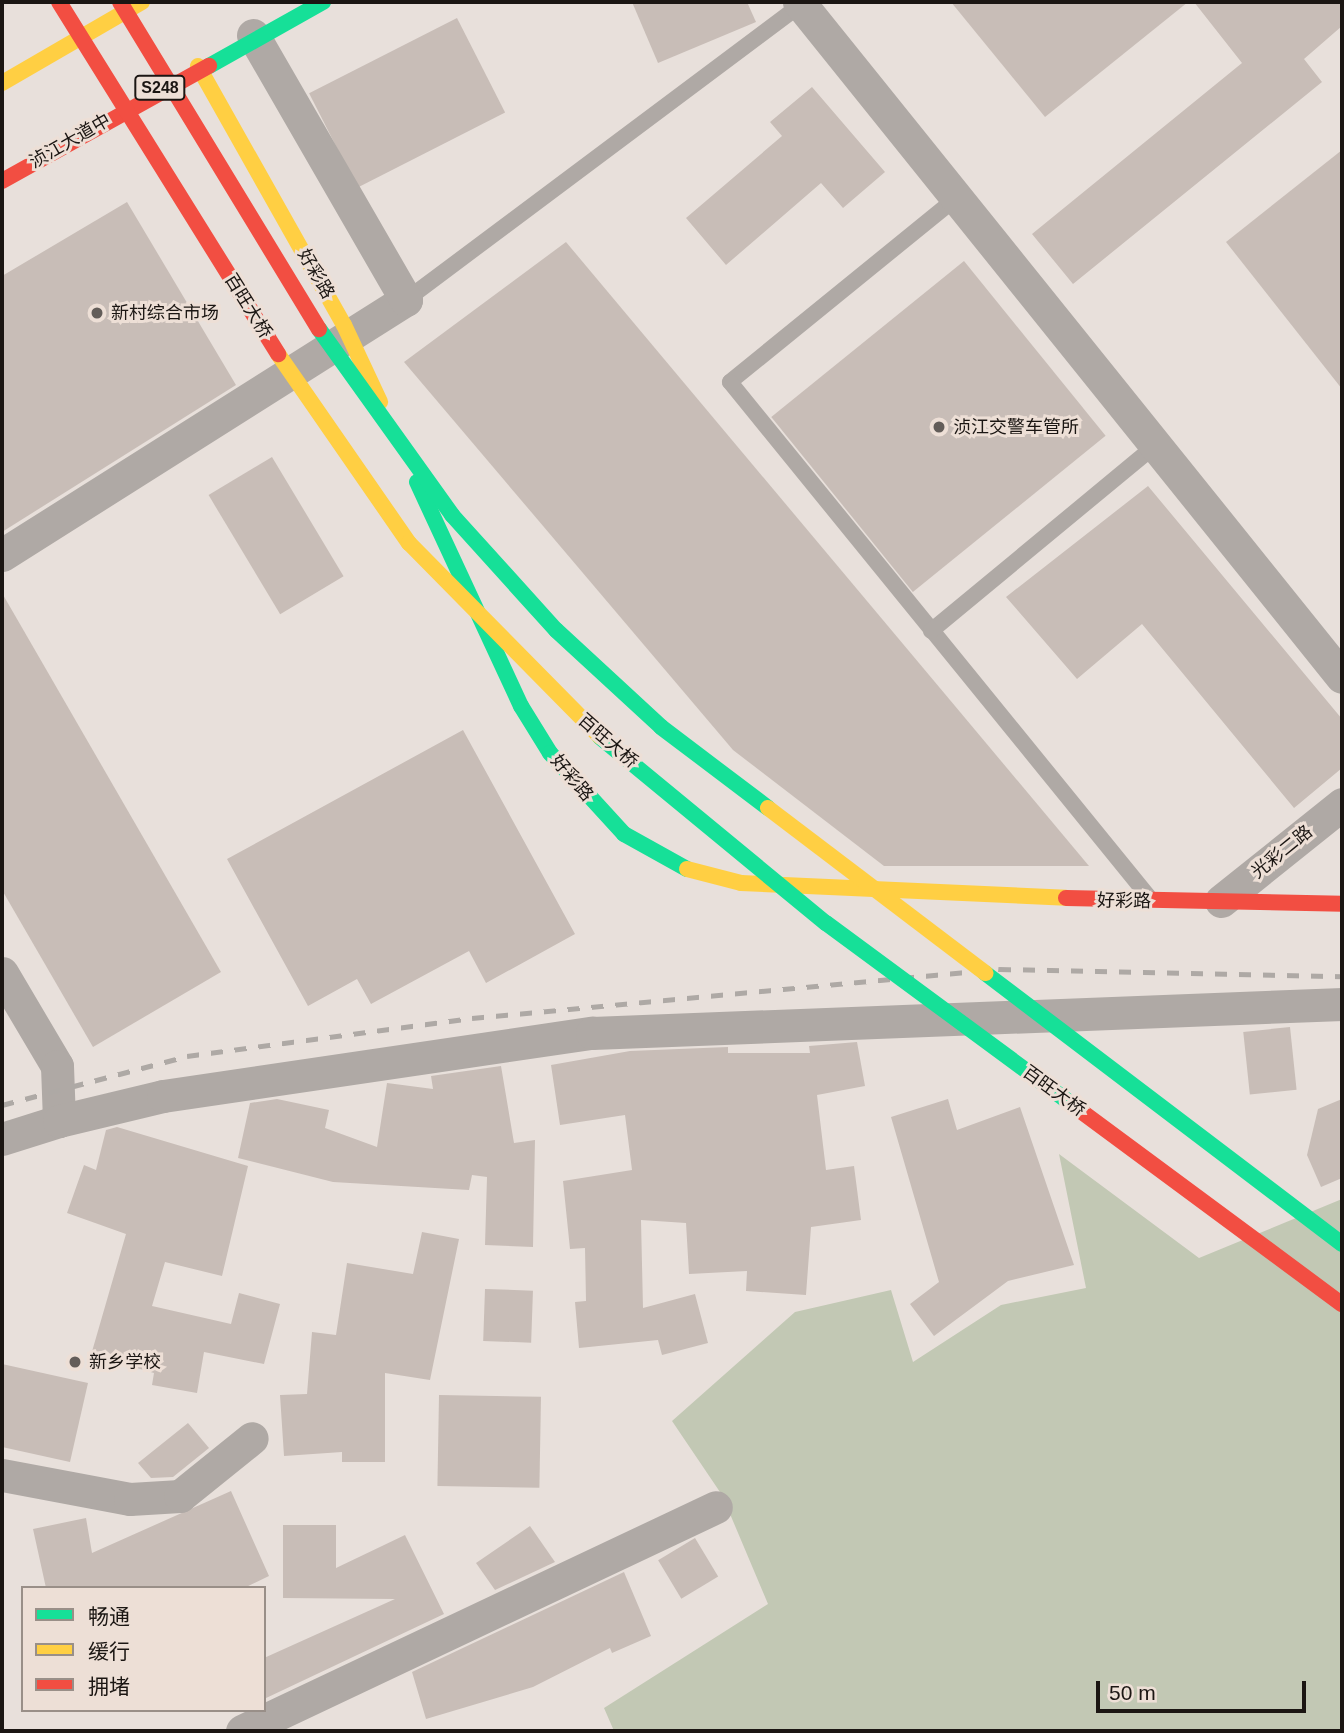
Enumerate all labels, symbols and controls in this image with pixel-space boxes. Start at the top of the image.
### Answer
road number: S248 [134,76,186,100]
street label: 浈江大道中 [26,109,114,173]
street label: 好彩路 [293,245,339,303]
street label: 百旺大桥 [220,270,276,342]
place label: 新村综合市场 [111,302,219,324]
marker: 新村综合市场 [89,305,105,321]
place label: 浈江交警车管所 [953,416,1079,438]
marker: 浈江交警车管所 [931,419,947,435]
street label: 百旺大桥 [574,709,642,773]
street label: 好彩路 [546,750,598,806]
street label: 光彩二路 [1247,821,1317,883]
street label: 好彩路 [1097,890,1151,912]
street label: 百旺大桥 [1019,1061,1089,1121]
place label: 新乡学校 [89,1351,161,1373]
marker: 新乡学校 [67,1354,83,1370]
legend [21,1586,266,1712]
text: 畅通 [88,1605,130,1628]
text: 缓行 [88,1640,130,1663]
scale bar [1099,1666,1309,1710]
text: 拥堵 [88,1675,130,1698]
text: 50 m [1109,1681,1156,1704]

